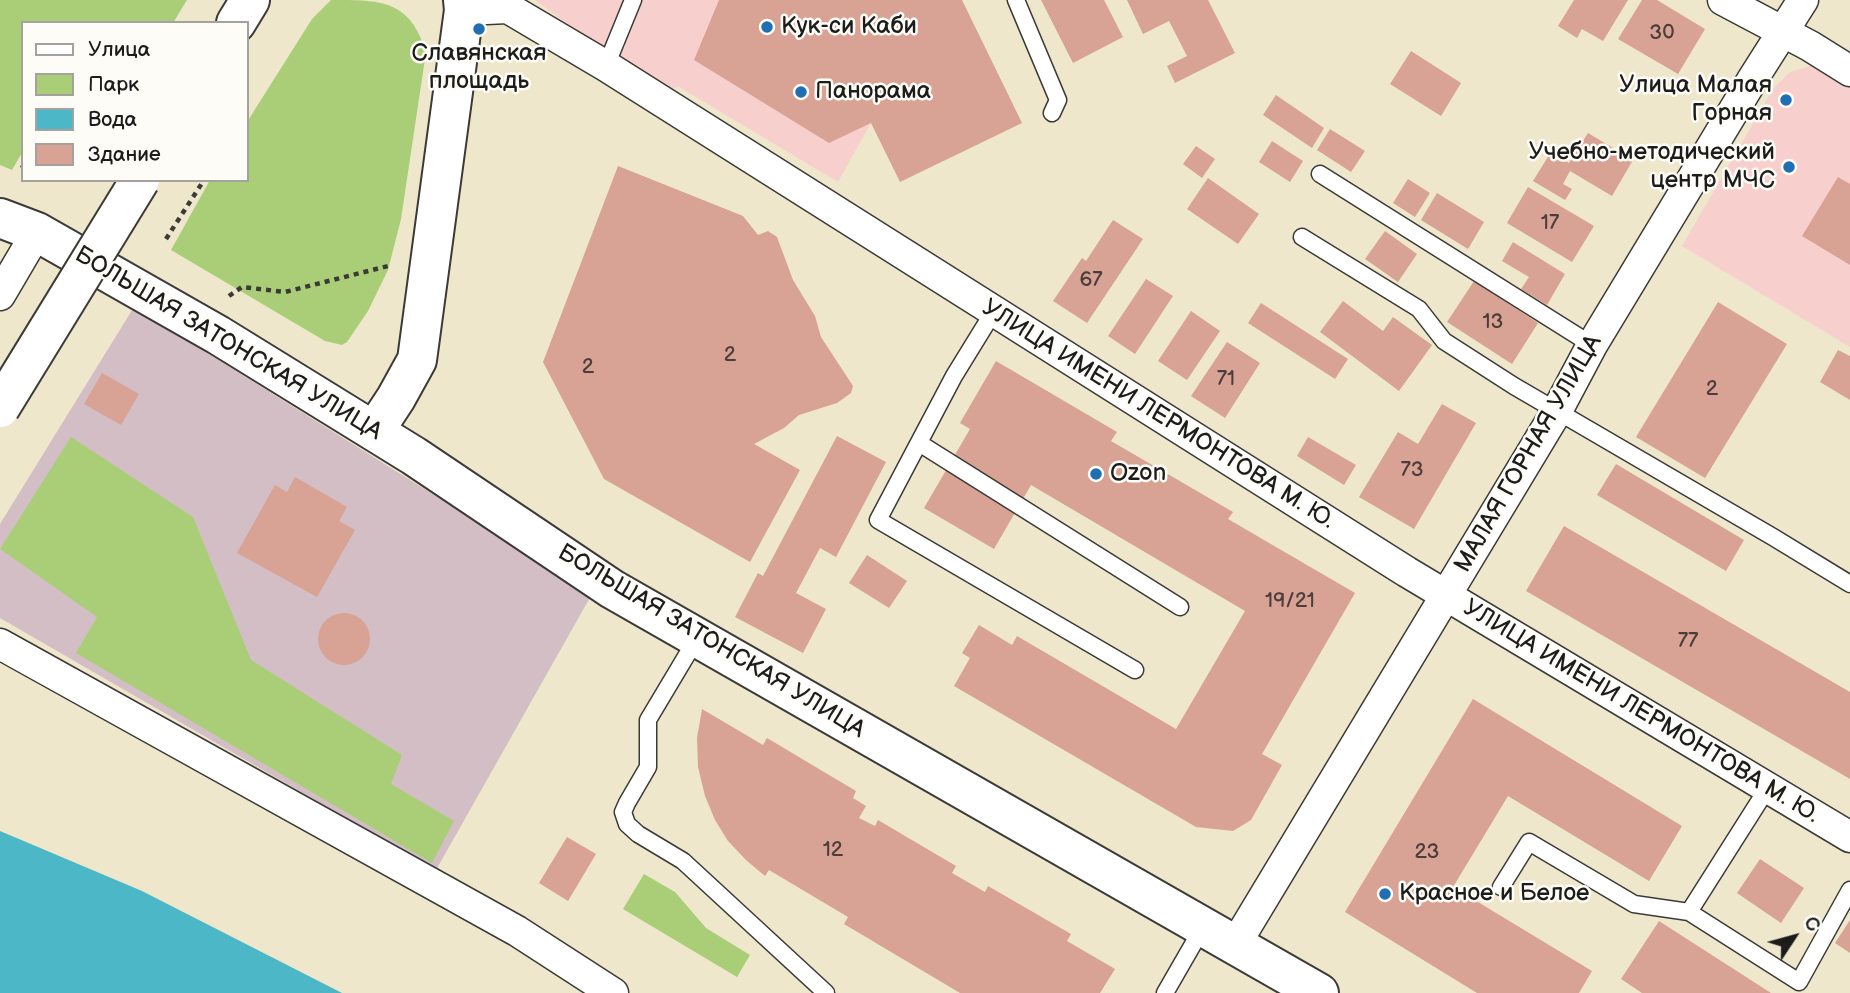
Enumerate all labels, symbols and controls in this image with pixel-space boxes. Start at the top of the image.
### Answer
place label: Кук-си Каби [781,13,917,41]
marker: Кук-си Каби [759,19,775,35]
legend [21,21,248,182]
marker: Славянская площадь [471,21,487,37]
house number: 30 [1649,21,1675,47]
text: Улица [88,37,150,62]
place label: Славянская площадь [411,40,547,96]
text: Парк [88,72,139,97]
place label: Улица Малая Горная [1619,72,1772,128]
place label: Панорама [815,78,931,106]
marker: Панорама [793,84,809,100]
marker: Улица Малая Горная [1778,92,1794,108]
text: Вода [88,107,137,132]
place label: Учебно-методический центр МЧС [1528,139,1775,195]
text: Здание [88,142,161,167]
marker: Учебно-методический центр МЧС [1781,159,1797,175]
house number: 17 [1541,211,1559,237]
street label: БОЛЬШАЯ ЗАТОНСКАЯ УЛИЦА [69,241,387,447]
house number: 67 [1079,268,1103,294]
street label: УЛИЦА ИМЕНИ ЛЕРМОНТОВА М. Ю. [976,294,1340,536]
house number: 13 [1482,310,1504,336]
street label: МАЛАЯ ГОРНАЯ УЛИЦА [1449,330,1609,578]
house number: 2 [724,343,736,369]
house number: 2 [582,355,594,381]
house number: 71 [1217,367,1235,393]
house number: 2 [1706,377,1718,403]
house number: 73 [1400,458,1424,484]
place label: Ozon [1110,460,1166,488]
marker: Ozon [1088,466,1104,482]
street label: БОЛЬШАЯ ЗАТОНСКАЯ УЛИЦА [552,539,870,745]
house number: 19/21 [1265,589,1315,615]
street label: УЛИЦА ИМЕНИ ЛЕРМОНТОВА М. Ю. [1458,594,1824,830]
house number: 77 [1678,629,1698,655]
house number: 12 [823,838,843,864]
house number: 23 [1415,840,1439,866]
place label: Красное и Белое [1399,880,1589,908]
marker: Красное и Белое [1377,886,1393,902]
north arrow [1759,902,1829,972]
text: С [1798,912,1825,936]

